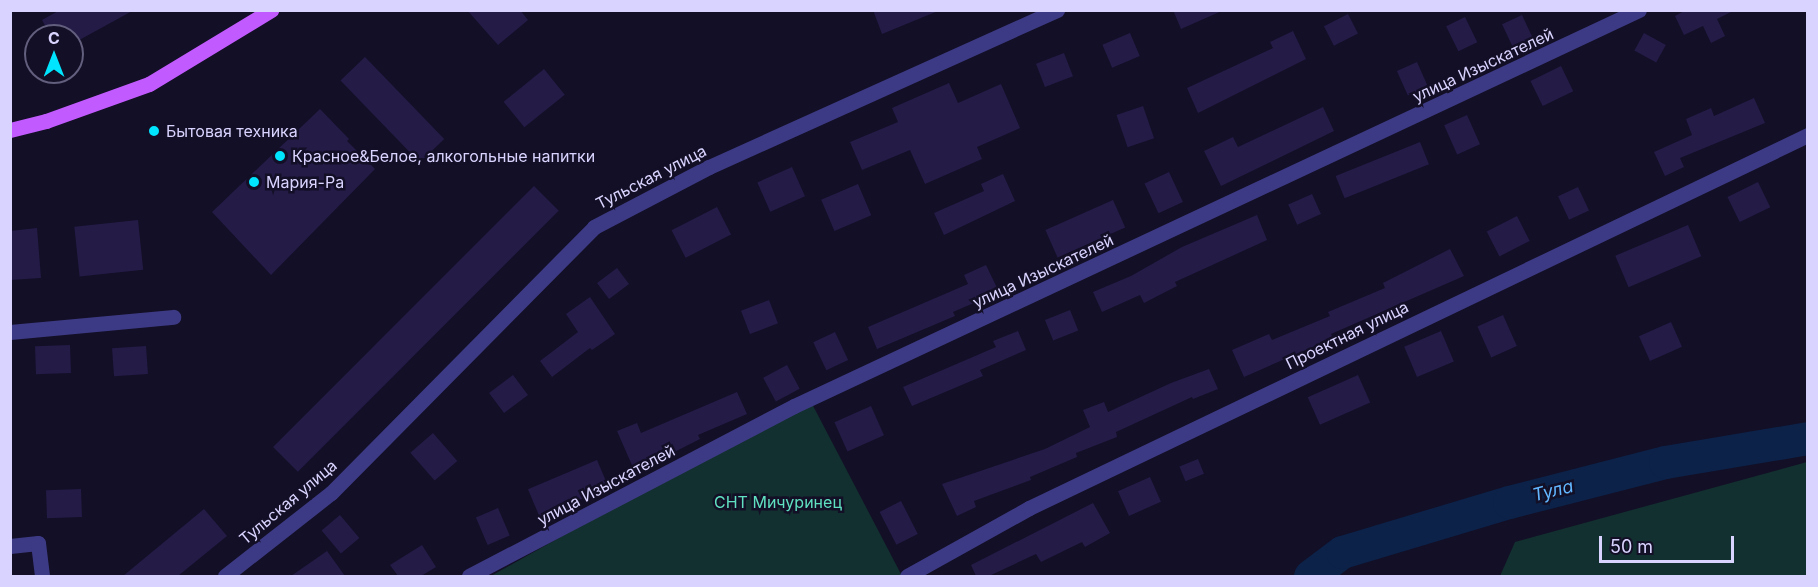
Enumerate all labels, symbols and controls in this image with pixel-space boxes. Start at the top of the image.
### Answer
north arrow [24,24,84,84]
street label: улица Изыскателей [1410,24,1556,106]
text: С [48,28,60,48]
place label: Бытовая техника [166,121,298,141]
marker: Бытовая техника [147,124,161,138]
street label: Тульская улица [593,141,709,213]
place label: Красное&Белое, алкогольные напитки [292,146,595,166]
marker: Красное&Белое, алкогольные напитки [273,149,287,163]
place label: Мария-Ра [266,172,344,192]
marker: Мария-Ра [247,175,261,189]
street label: улица Изыскателей [970,230,1116,312]
street label: Проектная улица [1282,297,1412,373]
street label: улица Изыскателей [534,441,678,529]
street label: Тульская улица [235,456,341,548]
water label: Тула [1530,476,1576,506]
park label: СНТ Мичуринец [714,492,842,512]
scale bar [1602,524,1737,562]
text: 50 m [1610,536,1653,557]

